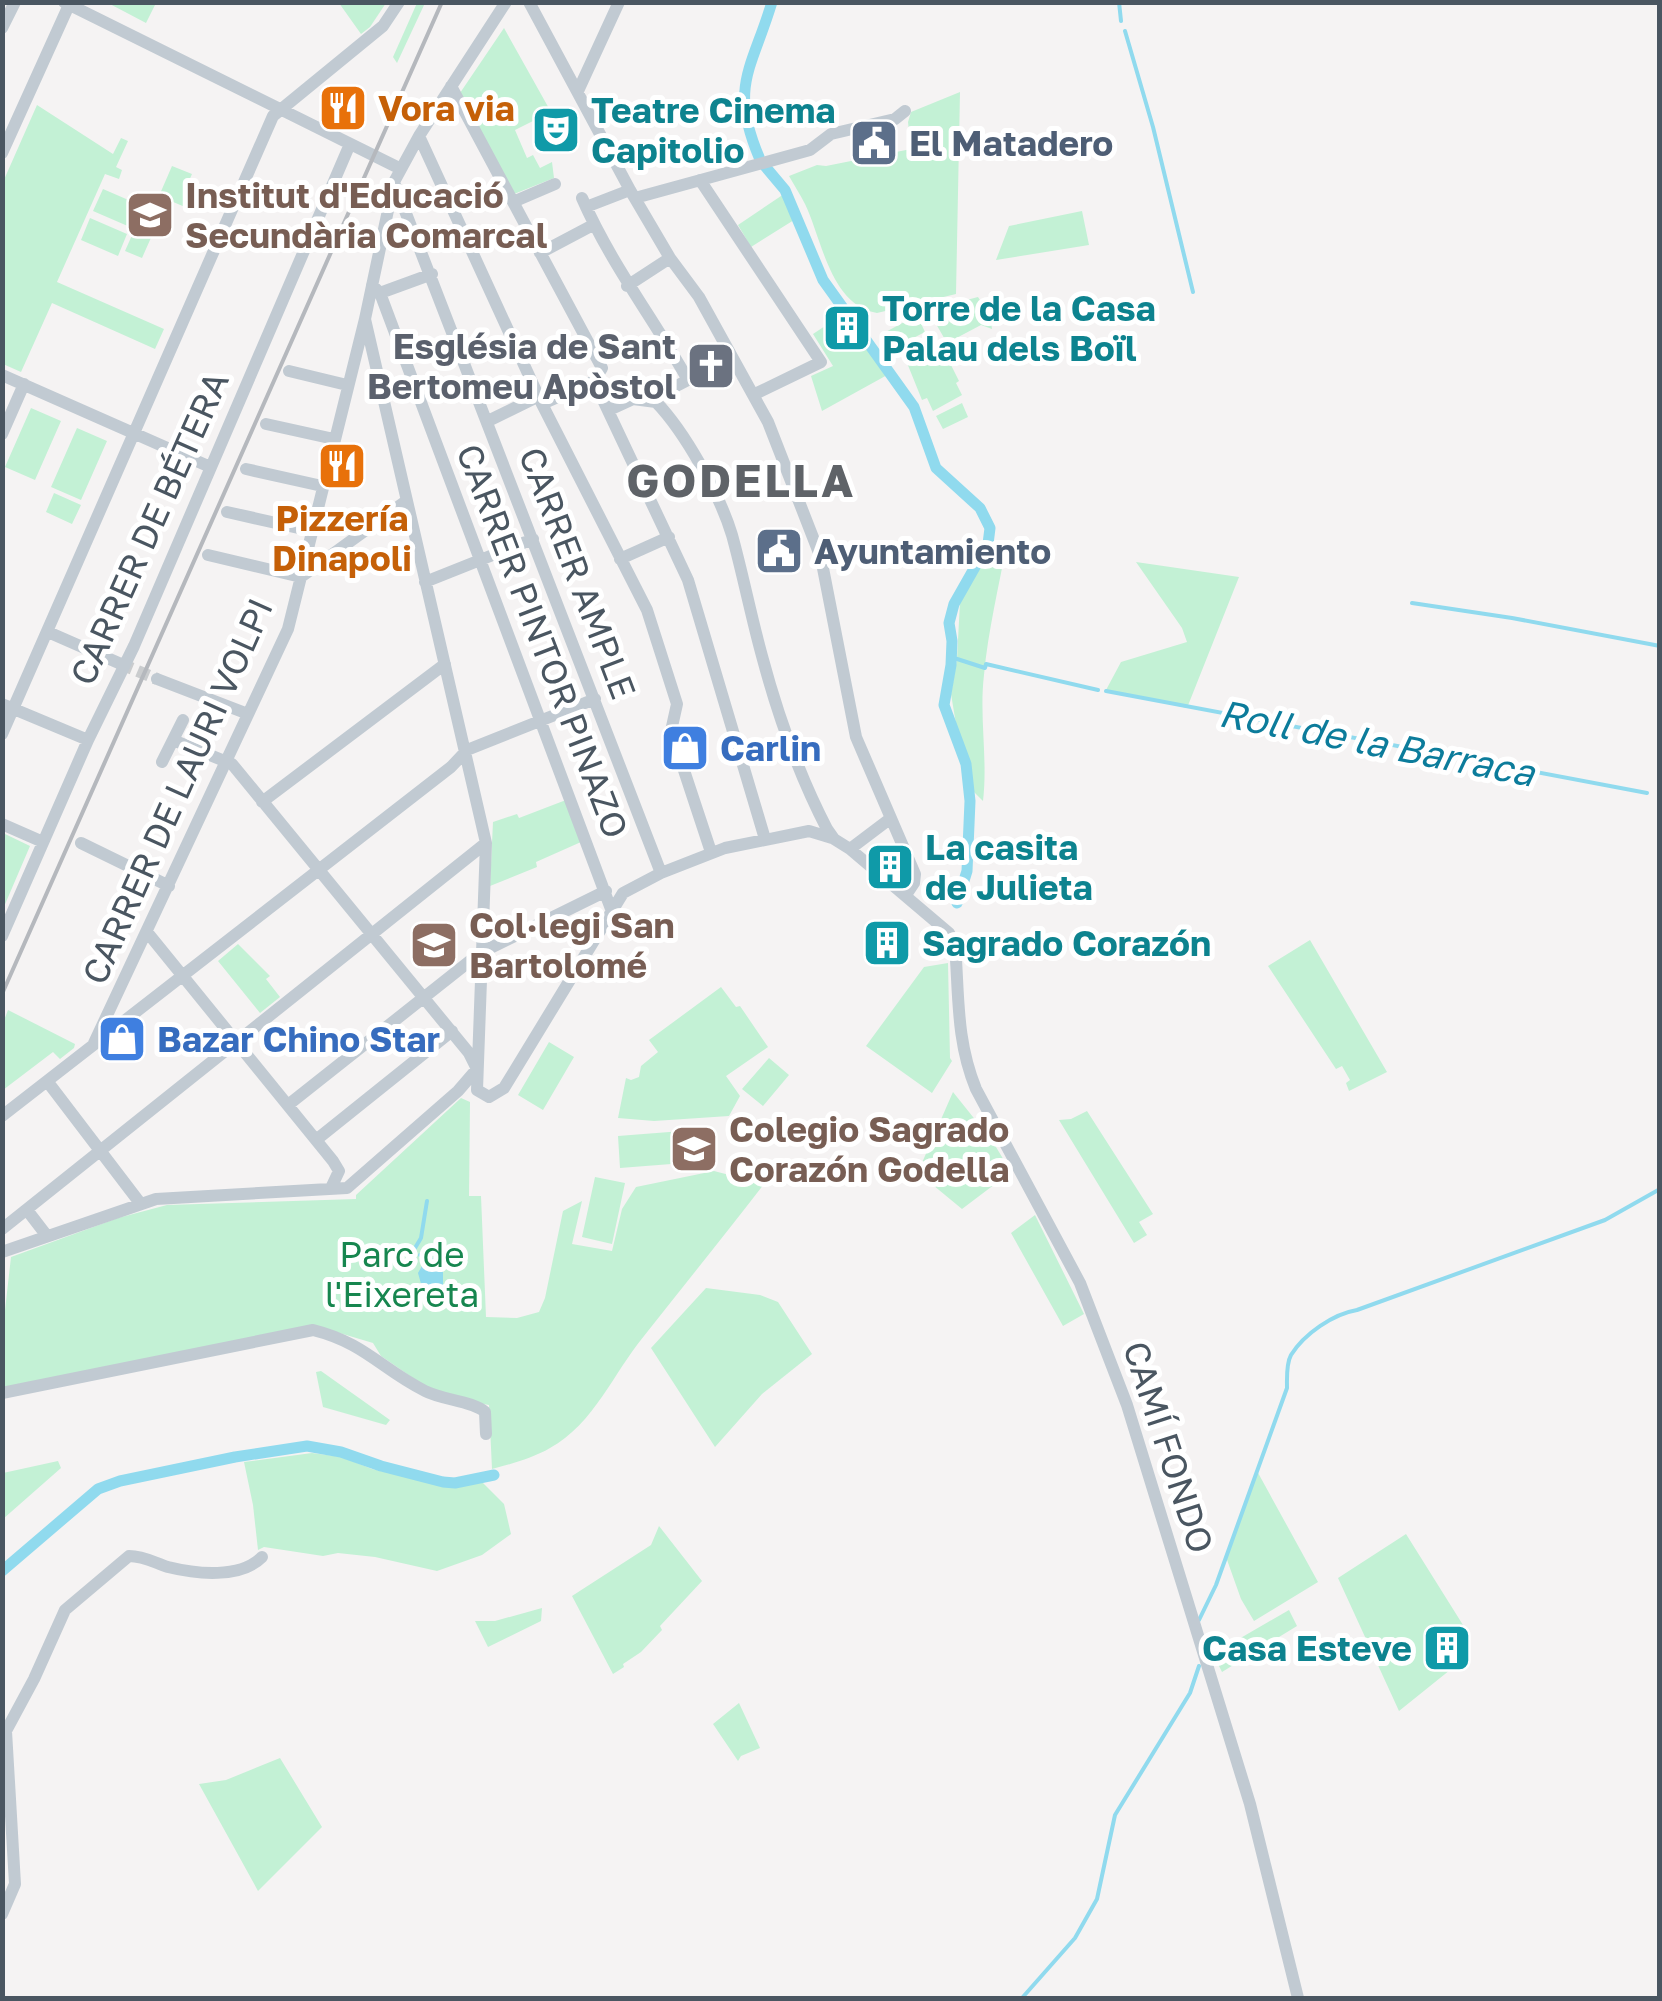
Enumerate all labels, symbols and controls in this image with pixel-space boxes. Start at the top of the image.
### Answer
restaurant icon: Vora via [317,82,369,134]
place label: Vora via [378,87,515,129]
place label: Teatre Cinema Capitolio [591,89,836,171]
theatre icon: Teatre Cinema Capitolio [530,104,582,156]
public building icon: El Matadero [848,117,900,169]
place label: El Matadero [909,122,1113,164]
place label: Institut d'Educació Secundària Comarcal [185,174,548,256]
school or university icon: Institut d'Educació Secundària Comarcal [124,189,176,241]
place label: Torre de la Casa Palau dels Boïl [882,287,1156,369]
building icon: Torre de la Casa Palau dels Boïl [821,302,873,354]
place label: Església de Sant Bertomeu Apòstol [367,325,676,407]
church icon: Església de Sant Bertomeu Apòstol [685,340,737,392]
street label: CARRER DE BÉTERA [61,365,237,691]
street label: CARRER PINTOR PINAZO [448,438,638,844]
restaurant icon: Pizzería Dinapoli [316,440,368,492]
street label: CARRER AMPLE [511,441,645,705]
district label: GODELLA [626,453,856,507]
place label: Pizzería Dinapoli [272,497,412,579]
public building icon: Ayuntamiento [753,525,805,577]
place label: Ayuntamiento [814,530,1051,572]
street label: CARRER DE LAURI VOLPI [73,592,281,990]
water label: Roll de la Barraca [1216,689,1540,795]
shop icon: Carlin [659,722,711,774]
place label: Carlin [720,727,821,769]
place label: La casita de Julieta [925,826,1093,908]
building icon: La casita de Julieta [864,841,916,893]
place label: Col·legi San Bartolomé [469,904,675,986]
building icon: Sagrado Corazón [861,917,913,969]
school or university icon: Col·legi San Bartolomé [408,919,460,971]
place label: Sagrado Corazón [922,922,1211,964]
shop icon: Bazar Chino Star [96,1013,148,1065]
place label: Bazar Chino Star [157,1018,440,1060]
place label: Colegio Sagrado Corazón Godella [729,1108,1010,1190]
school or university icon: Colegio Sagrado Corazón Godella [668,1123,720,1175]
park label: Parc de l'Eixereta [325,1233,479,1315]
street label: CAMÍ FONDO [1115,1336,1223,1558]
building icon: Casa Esteve [1421,1622,1473,1674]
place label: Casa Esteve [1202,1627,1412,1669]

